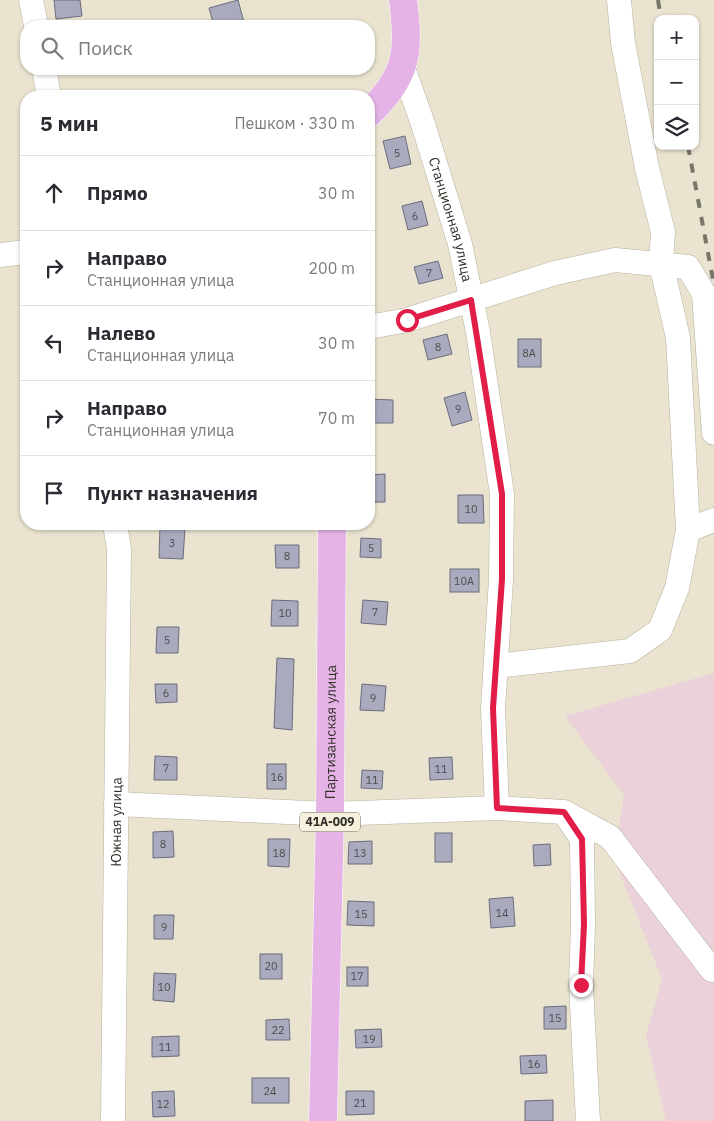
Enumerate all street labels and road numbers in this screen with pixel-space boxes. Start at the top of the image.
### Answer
street label: Станционная улица [425,155,477,284]
street label: Партизанская улица [321,664,340,799]
street label: Южная улица [107,777,126,867]
road number: 41А-009 [300,812,360,832]

